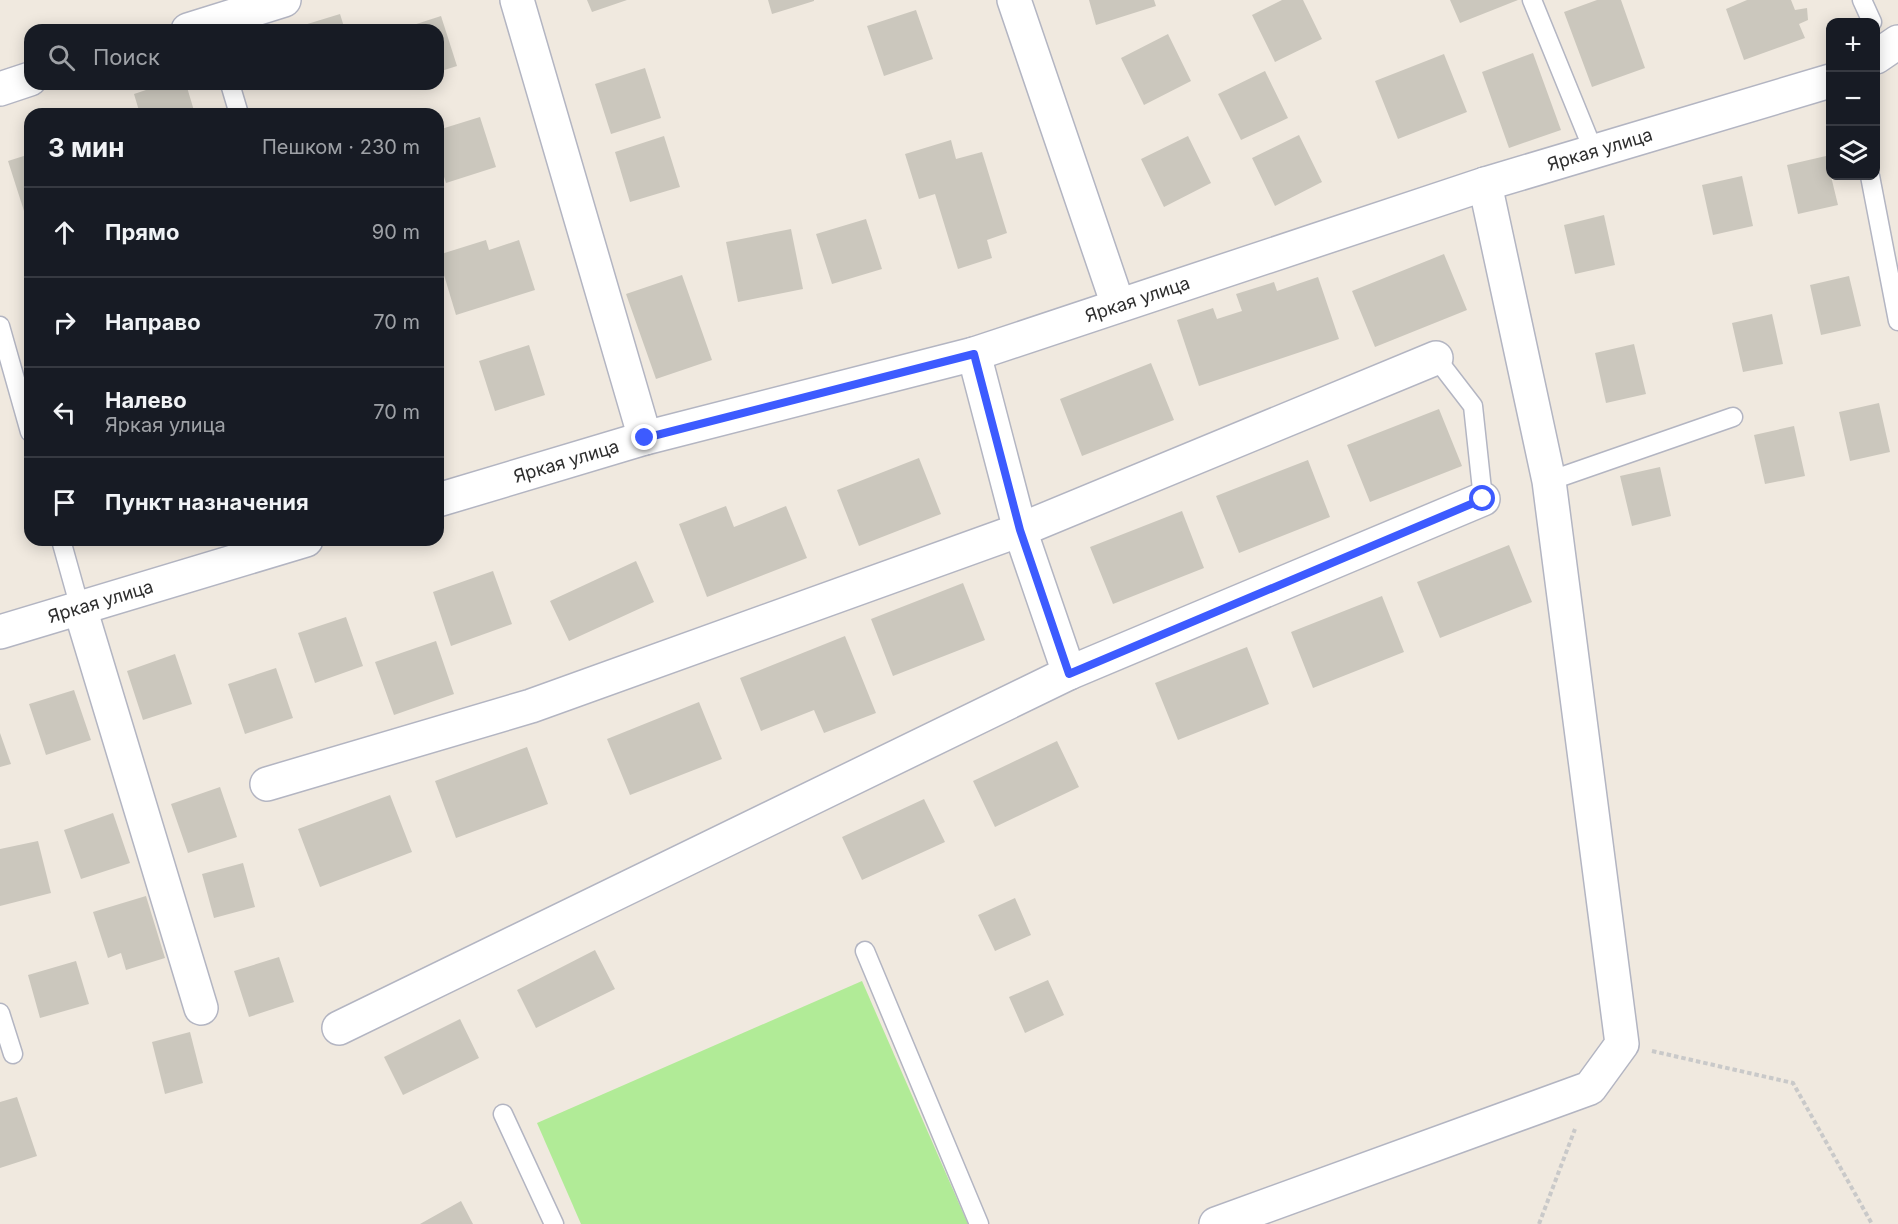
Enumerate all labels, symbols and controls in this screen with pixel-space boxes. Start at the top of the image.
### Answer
map controls [1826,18,1880,180]
button: + [1826,18,1880,72]
search box [24,24,444,90]
icon: search [45,41,78,74]
text: Поиск [93,44,160,70]
button: − [1826,72,1880,126]
street label: Яркая улица [1545,124,1655,175]
button: layers [1826,126,1880,180]
text: 3 мин [48,132,124,163]
text: Пешком · 230 m [262,135,420,159]
icon: ahead [48,216,81,249]
text: Прямо [105,219,179,245]
text: 90 m [372,220,420,244]
street label: Яркая улица [1082,272,1192,326]
icon: right [48,306,81,339]
text: Направо [105,309,201,335]
text: 70 m [373,310,420,334]
text: Налево [105,387,187,413]
icon: left [48,396,81,429]
text: 70 m [373,400,420,424]
text: Яркая улица [105,413,226,437]
route end [631,424,657,450]
street label: Яркая улица [511,435,621,487]
route start [1469,485,1495,511]
icon: arrive [48,486,81,519]
text: Пункт назначения [105,489,309,515]
street label: Яркая улица [45,576,155,627]

